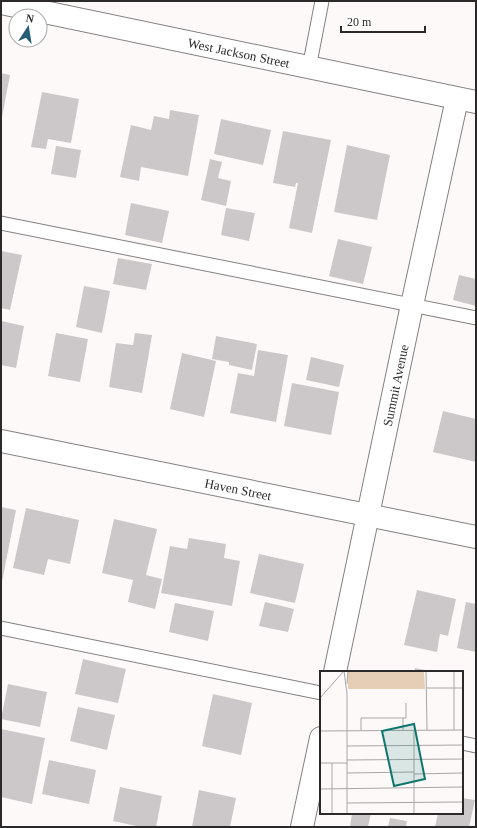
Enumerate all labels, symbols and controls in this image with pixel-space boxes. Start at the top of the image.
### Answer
north arrow [8,8,48,48]
scale bar [341,8,425,34]
text: N [25,12,35,25]
text: 20 m [347,15,372,29]
street label: West Jackson Street [187,35,292,71]
street label: Summit Avenue [379,343,411,428]
street label: Haven Street [204,475,273,503]
inset map [320,671,463,814]

